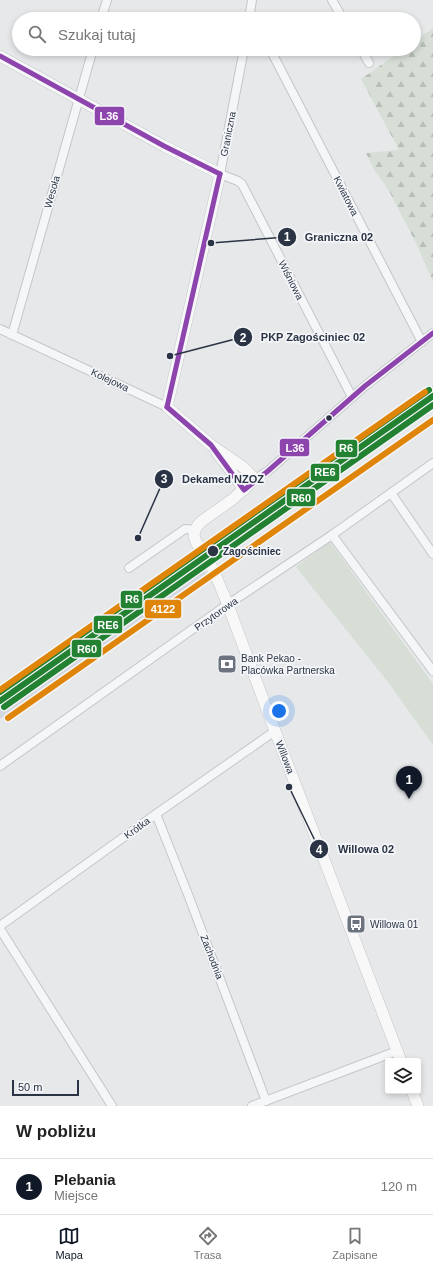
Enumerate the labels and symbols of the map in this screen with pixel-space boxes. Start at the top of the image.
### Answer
line badge: L36 [94,106,125,126]
text: L36 [100,110,118,122]
street label: Graniczna [218,110,238,157]
street label: Wesoła [42,174,62,209]
street label: Kwiatowa [331,174,361,218]
callout: Graniczna 02 [277,226,381,249]
text: 1 [284,230,291,244]
text: Graniczna 02 [305,231,373,243]
street label: Wiśniowa [276,258,306,302]
callout: PKP Zagościniec 02 [233,326,373,349]
text: 2 [240,331,247,345]
text: PKP Zagościniec 02 [261,331,365,343]
street label: Kolejowa [89,366,131,394]
unlabelled marker [324,413,334,423]
line badge: L36 [279,438,310,457]
line badge: R6 [335,439,358,458]
text: L36 [286,442,304,454]
text: R6 [339,442,353,454]
line badge: RE6 [310,463,340,482]
text: RE6 [314,466,336,478]
callout: Dekamed NZOZ [154,468,272,491]
text: 3 [161,472,168,486]
text: Dekamed NZOZ [182,473,264,485]
line badge: R60 [286,488,316,507]
text: R60 [291,492,311,504]
marker: Zagościniec [206,544,220,558]
place label: Zagościniec [223,546,281,557]
line badge: R6 [120,590,143,609]
text: R6 [125,593,139,605]
street label: Przytorowa [192,595,240,633]
line badge: 4122 [144,599,182,619]
text: 4122 [151,603,175,615]
line badge: RE6 [93,615,123,634]
text: RE6 [97,619,119,631]
line badge: R60 [71,639,102,658]
text: R60 [77,643,97,655]
bank icon: Bank Pekao - Placówka Partnerska [216,653,238,675]
place label: Bank Pekao - Placówka Partnerska [241,653,335,676]
your location [269,701,289,721]
street label: Willowa [274,739,296,775]
pin: 1 [396,766,422,799]
street label: Krótka [122,815,152,841]
callout: Willowa 02 [309,838,402,861]
text: 4 [316,843,323,857]
text: Willowa 02 [338,843,394,855]
bus stop icon: Willowa 01 [345,913,367,935]
place label: Willowa 01 [370,919,419,930]
street label: Zachodnia [198,933,226,981]
scale bar [12,1078,79,1097]

